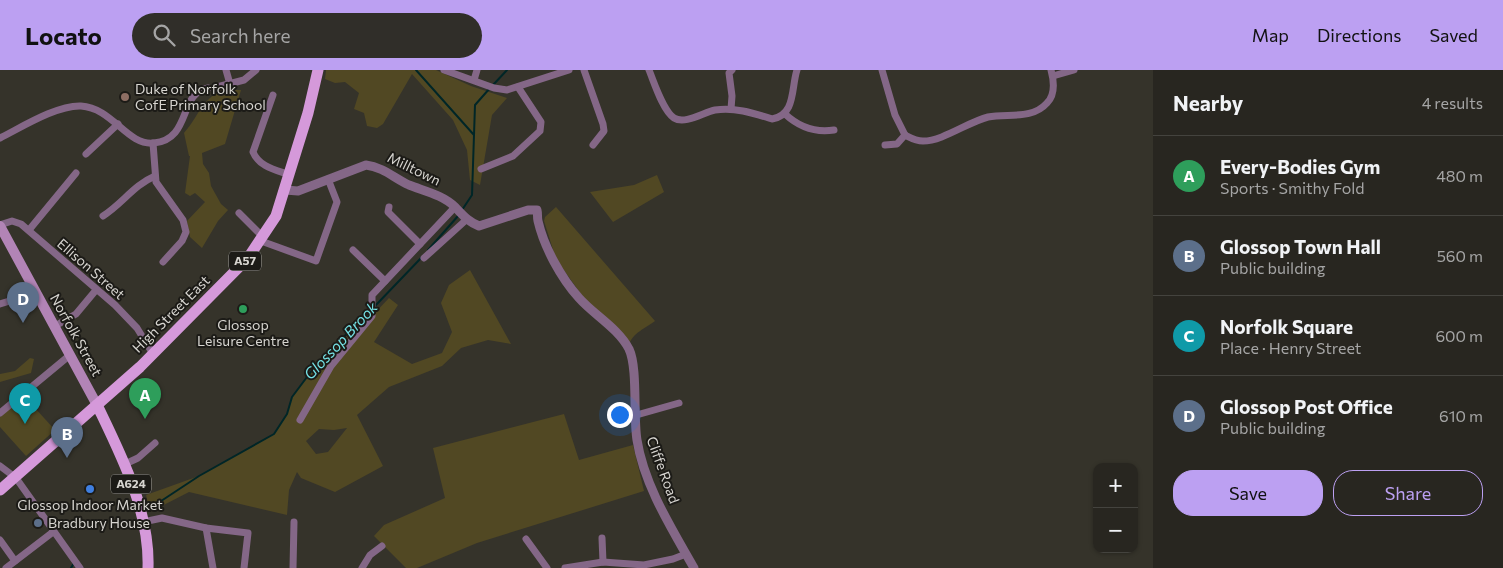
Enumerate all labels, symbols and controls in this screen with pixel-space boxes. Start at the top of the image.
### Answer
search box [132,13,482,58]
text: Locato [25,21,102,50]
icon: search [150,21,178,49]
text: Search here [190,24,290,47]
text: Map [1252,24,1289,46]
text: Directions [1317,24,1401,46]
text: Saved [1429,24,1478,46]
place label: Duke of Norfolk CofE Primary School [135,80,266,113]
text: Nearby [1173,90,1243,115]
marker: Duke of Norfolk CofE Primary School [119,91,131,103]
text: 4 results [1422,93,1483,112]
street label: Milltown [385,148,444,189]
text: Every-Bodies Gym [1220,155,1380,178]
text: A [1183,166,1195,185]
text: 480 m [1436,166,1483,185]
text: Sports · Smithy Fold [1220,178,1365,197]
street label: Ellison Street [54,235,129,303]
text: Glossop Town Hall [1220,235,1381,258]
text: B [1184,246,1194,265]
text: 560 m [1437,246,1483,265]
road number: A57 [229,252,261,270]
text: Public building [1220,258,1325,277]
street label: High Street East [128,271,213,356]
pin: D [7,282,39,323]
street label: Norfolk Street [47,291,106,379]
water label: Glossop Brook [300,297,381,383]
marker: Glossop Leisure Centre [237,303,249,315]
text: Norfolk Square [1220,315,1353,338]
place label: Glossop Leisure Centre [197,316,289,349]
text: C [1184,326,1194,345]
text: 600 m [1435,326,1483,345]
text: Place · Henry Street [1220,338,1361,357]
pin: A [129,378,161,419]
pin: C [9,383,41,424]
text: Glossop Post Office [1220,395,1393,418]
your location [607,402,633,428]
text: D [1183,406,1195,425]
text: 610 m [1439,406,1483,425]
pin: B [51,417,83,458]
text: Public building [1220,418,1325,437]
street label: Cliffe Road [644,434,683,506]
map controls [1093,463,1138,553]
button: + [1093,463,1138,508]
button: Save [1173,470,1323,516]
button: Share [1333,470,1483,516]
road number: A624 [111,474,151,494]
marker: Glossop Indoor Market [84,483,96,495]
place label: Glossop Indoor Market [17,496,163,513]
button: − [1093,508,1138,553]
place label: Bradbury House [48,514,150,531]
marker: Bradbury House [32,517,44,529]

